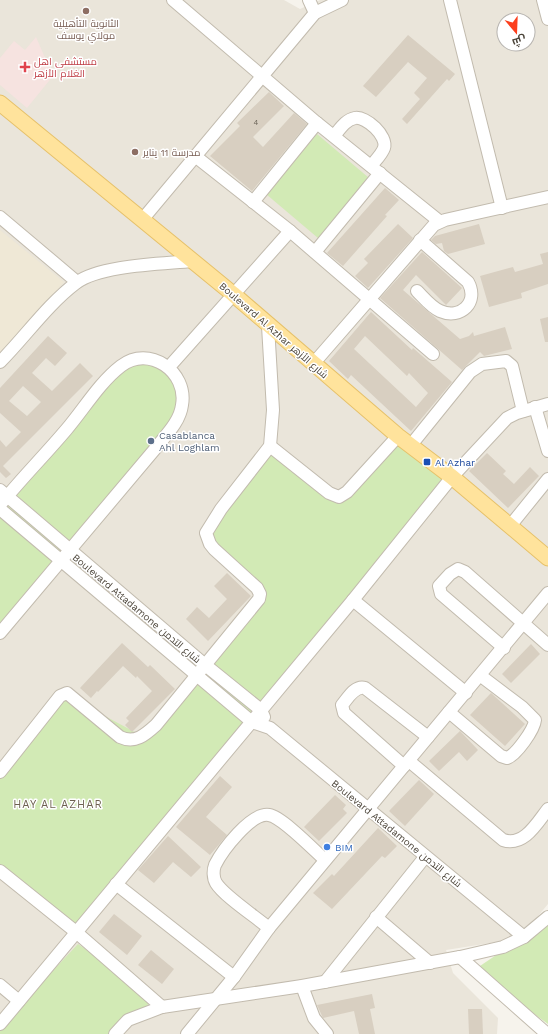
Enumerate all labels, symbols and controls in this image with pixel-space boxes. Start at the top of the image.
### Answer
marker: الثانوية التأهيلية مولاي يوسف [81,6,91,16]
north arrow [496,12,536,52]
place label: الثانوية التأهيلية مولاي يوسف [53,17,119,43]
text: ش [510,33,528,49]
place label: مستشفى اهل الغلام الأزهر [33,56,97,81]
marker: مستشفى اهل الغلام الأزهر [19,61,31,73]
house number: 4 [254,118,259,127]
marker: مدرسة 11 يناير [130,147,140,157]
place label: مدرسة 11 يناير [142,147,200,158]
street label: Boulevard Al Azhar شارع الأزهر [217,280,330,381]
place label: Casablanca Ahl Loghlam [159,430,220,453]
marker: Casablanca Ahl Loghlam [146,436,156,446]
marker: Al Azhar [422,457,432,467]
place label: Al Azhar [435,457,475,468]
street label: Boulevard Attadamone شارع التدمن [70,552,203,666]
street label: Boulevard Attadamone شارع التدمن [329,778,464,890]
district label: HAY AL AZHAR [13,798,103,811]
marker: BIM [322,842,332,852]
place label: BIM [335,842,353,853]

